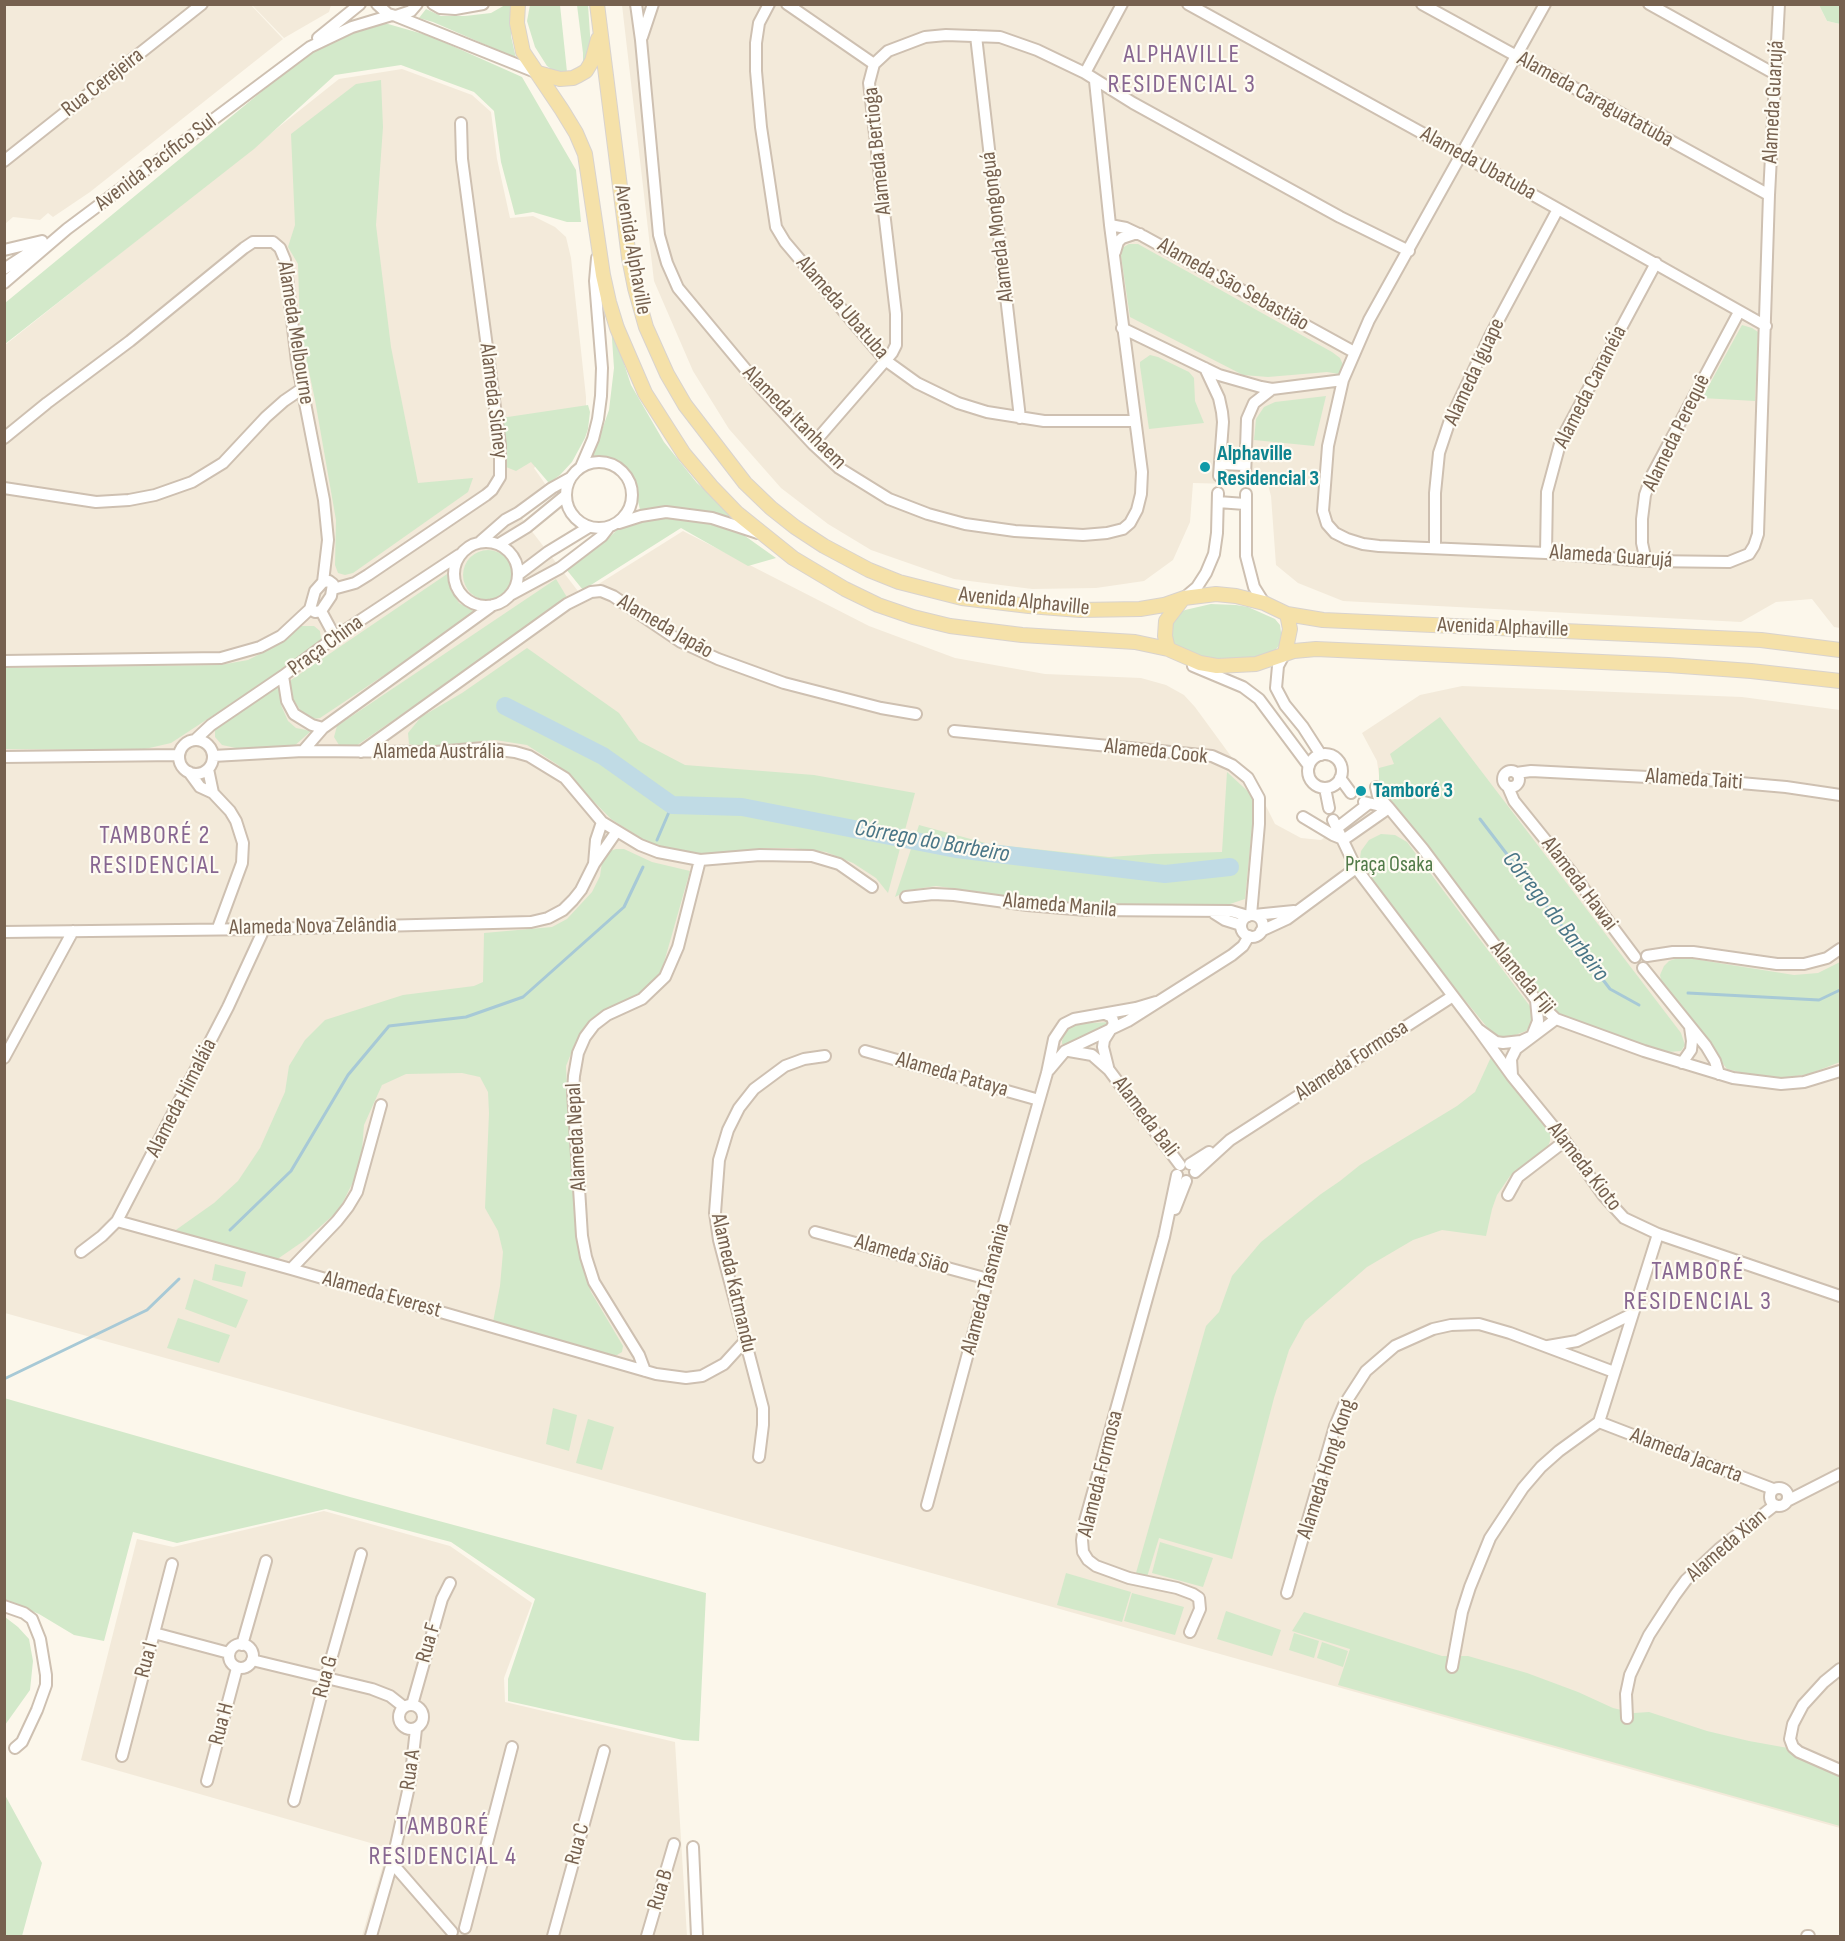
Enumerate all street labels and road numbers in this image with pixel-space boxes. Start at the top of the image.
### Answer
street label: Alameda Guarujá [1758,40,1790,164]
street label: Rua Cerejeira [57,43,149,123]
street label: Alameda Caraguatatuba [1512,46,1678,154]
street label: Alameda Bertioga [858,86,898,216]
street label: Avenida Pacífico Sul [90,109,222,217]
street label: Alameda Ubatuba [1415,121,1541,207]
street label: Alameda Mongonguá [976,150,1020,304]
street label: Avenida Alphaville [608,183,656,317]
street label: Alameda São Sebastião [1153,232,1313,338]
street label: Alameda Ubatuba [790,251,894,365]
street label: Alameda Melbourne [271,260,319,406]
street label: Alameda Iguape [1439,314,1511,430]
street label: Alameda Cananéia [1549,321,1633,453]
street label: Alameda Sidney [473,342,513,460]
street label: Alameda Itanhaem [737,361,851,475]
street label: Alameda Perequê [1637,370,1717,496]
street label: Alameda Guarujá [1549,540,1673,574]
street label: Avenida Alphaville [957,582,1091,622]
street label: Alameda Japão [612,589,718,665]
street label: Praça China [283,610,369,682]
street label: Avenida Alphaville [1437,613,1569,643]
street label: Alameda Cook [1103,733,1209,771]
street label: Alameda Austrália [373,739,505,765]
street label: Alameda Taiti [1645,763,1743,797]
street label: Alameda Hawai [1535,832,1623,936]
street label: Alameda Manila [1002,888,1118,924]
street label: Alameda Nova Zelândia [229,912,397,942]
street label: Alameda Fiji [1484,936,1560,1020]
street label: Alameda Formosa [1291,1015,1413,1107]
street label: Alameda Himaláia [141,1034,223,1162]
street label: Alameda Pataya [893,1046,1011,1104]
street label: Alameda Bali [1106,1072,1184,1162]
street label: Alameda Nepal [561,1082,593,1192]
street label: Alameda Kioto [1541,1117,1627,1217]
street label: Alameda Katmandu [704,1211,762,1355]
street label: Alameda Tasmânia [956,1220,1016,1358]
street label: Alameda Sião [852,1229,952,1281]
street label: Alameda Everest [320,1265,444,1325]
street label: Alameda Hong Kong [1292,1396,1362,1542]
street label: Alameda Formosa [1073,1408,1129,1540]
street label: Alameda Jacarta [1626,1423,1746,1489]
street label: Alameda Xian [1681,1504,1773,1588]
street label: Rua F [411,1620,447,1666]
street label: Rua I [130,1639,164,1681]
street label: Rua G [308,1653,344,1701]
street label: Rua H [204,1700,240,1748]
street label: Rua A [395,1748,427,1792]
street label: Rua C [560,1820,596,1868]
street label: Rua B [642,1866,680,1914]

